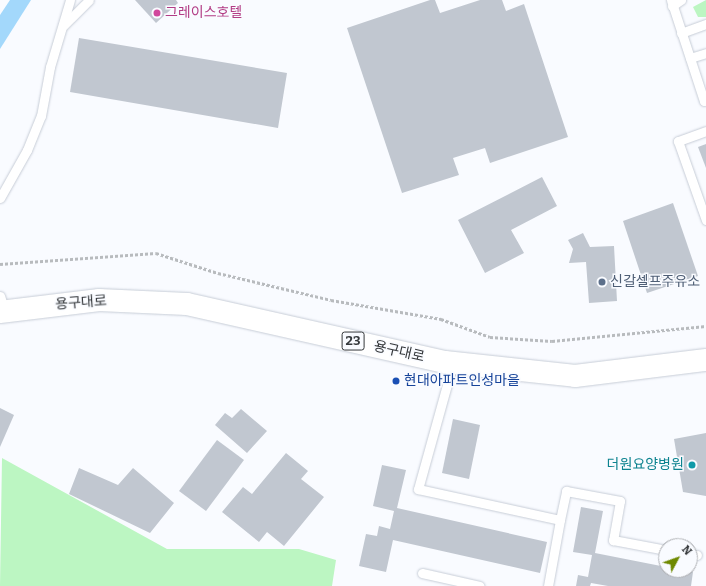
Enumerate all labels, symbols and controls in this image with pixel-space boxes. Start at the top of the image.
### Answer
place label: 그레이스호텔 [165,5,242,21]
marker: 그레이스호텔 [152,8,162,18]
place label: 신갈셀프주유소 [610,274,700,290]
marker: 신갈셀프주유소 [597,277,607,287]
street label: 용구대로 [55,293,107,313]
road number: 23 [341,330,365,352]
street label: 용구대로 [372,338,426,366]
place label: 현대아파트인성마을 [404,373,520,389]
marker: 현대아파트인성마을 [391,376,401,386]
place label: 더원요양병원 [607,457,684,473]
marker: 더원요양병원 [687,460,697,470]
north arrow [658,538,698,578]
text: N [679,543,694,558]

